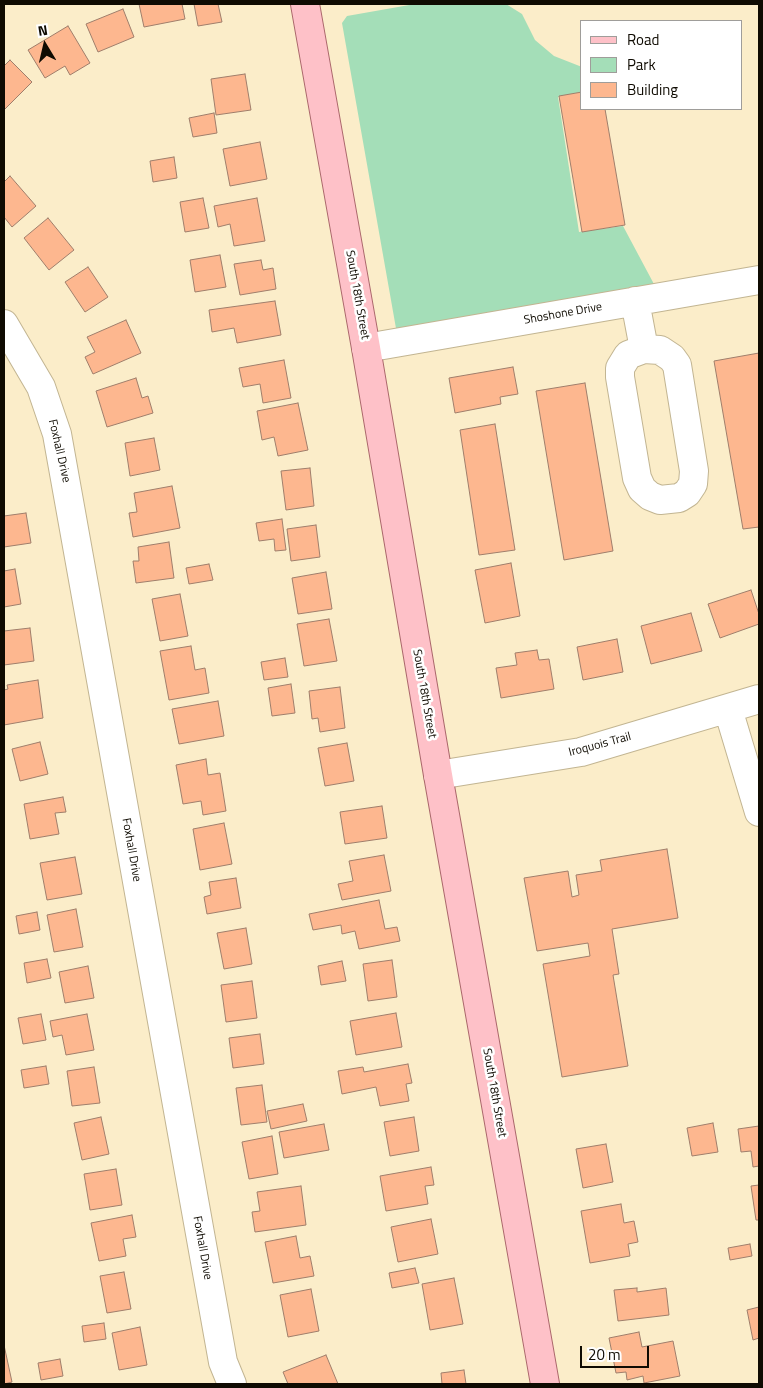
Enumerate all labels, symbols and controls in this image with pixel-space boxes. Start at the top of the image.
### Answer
text: N [36,19,49,41]
north arrow [20,20,70,70]
legend [580,20,743,110]
text: Road [627,28,659,51]
text: Park [627,53,656,76]
text: Building [627,78,678,101]
street label: South 18th Street [342,249,372,341]
street label: Shoshone Drive [523,300,603,328]
street label: Foxhall Drive [45,418,73,484]
street label: South 18th Street [409,648,439,740]
street label: Iroquois Trail [567,730,633,760]
street label: Foxhall Drive [118,817,144,883]
street label: South 18th Street [479,1047,509,1139]
street label: Foxhall Drive [189,1215,215,1281]
scale bar [583,1336,652,1368]
text: 20 m [588,1343,621,1366]

